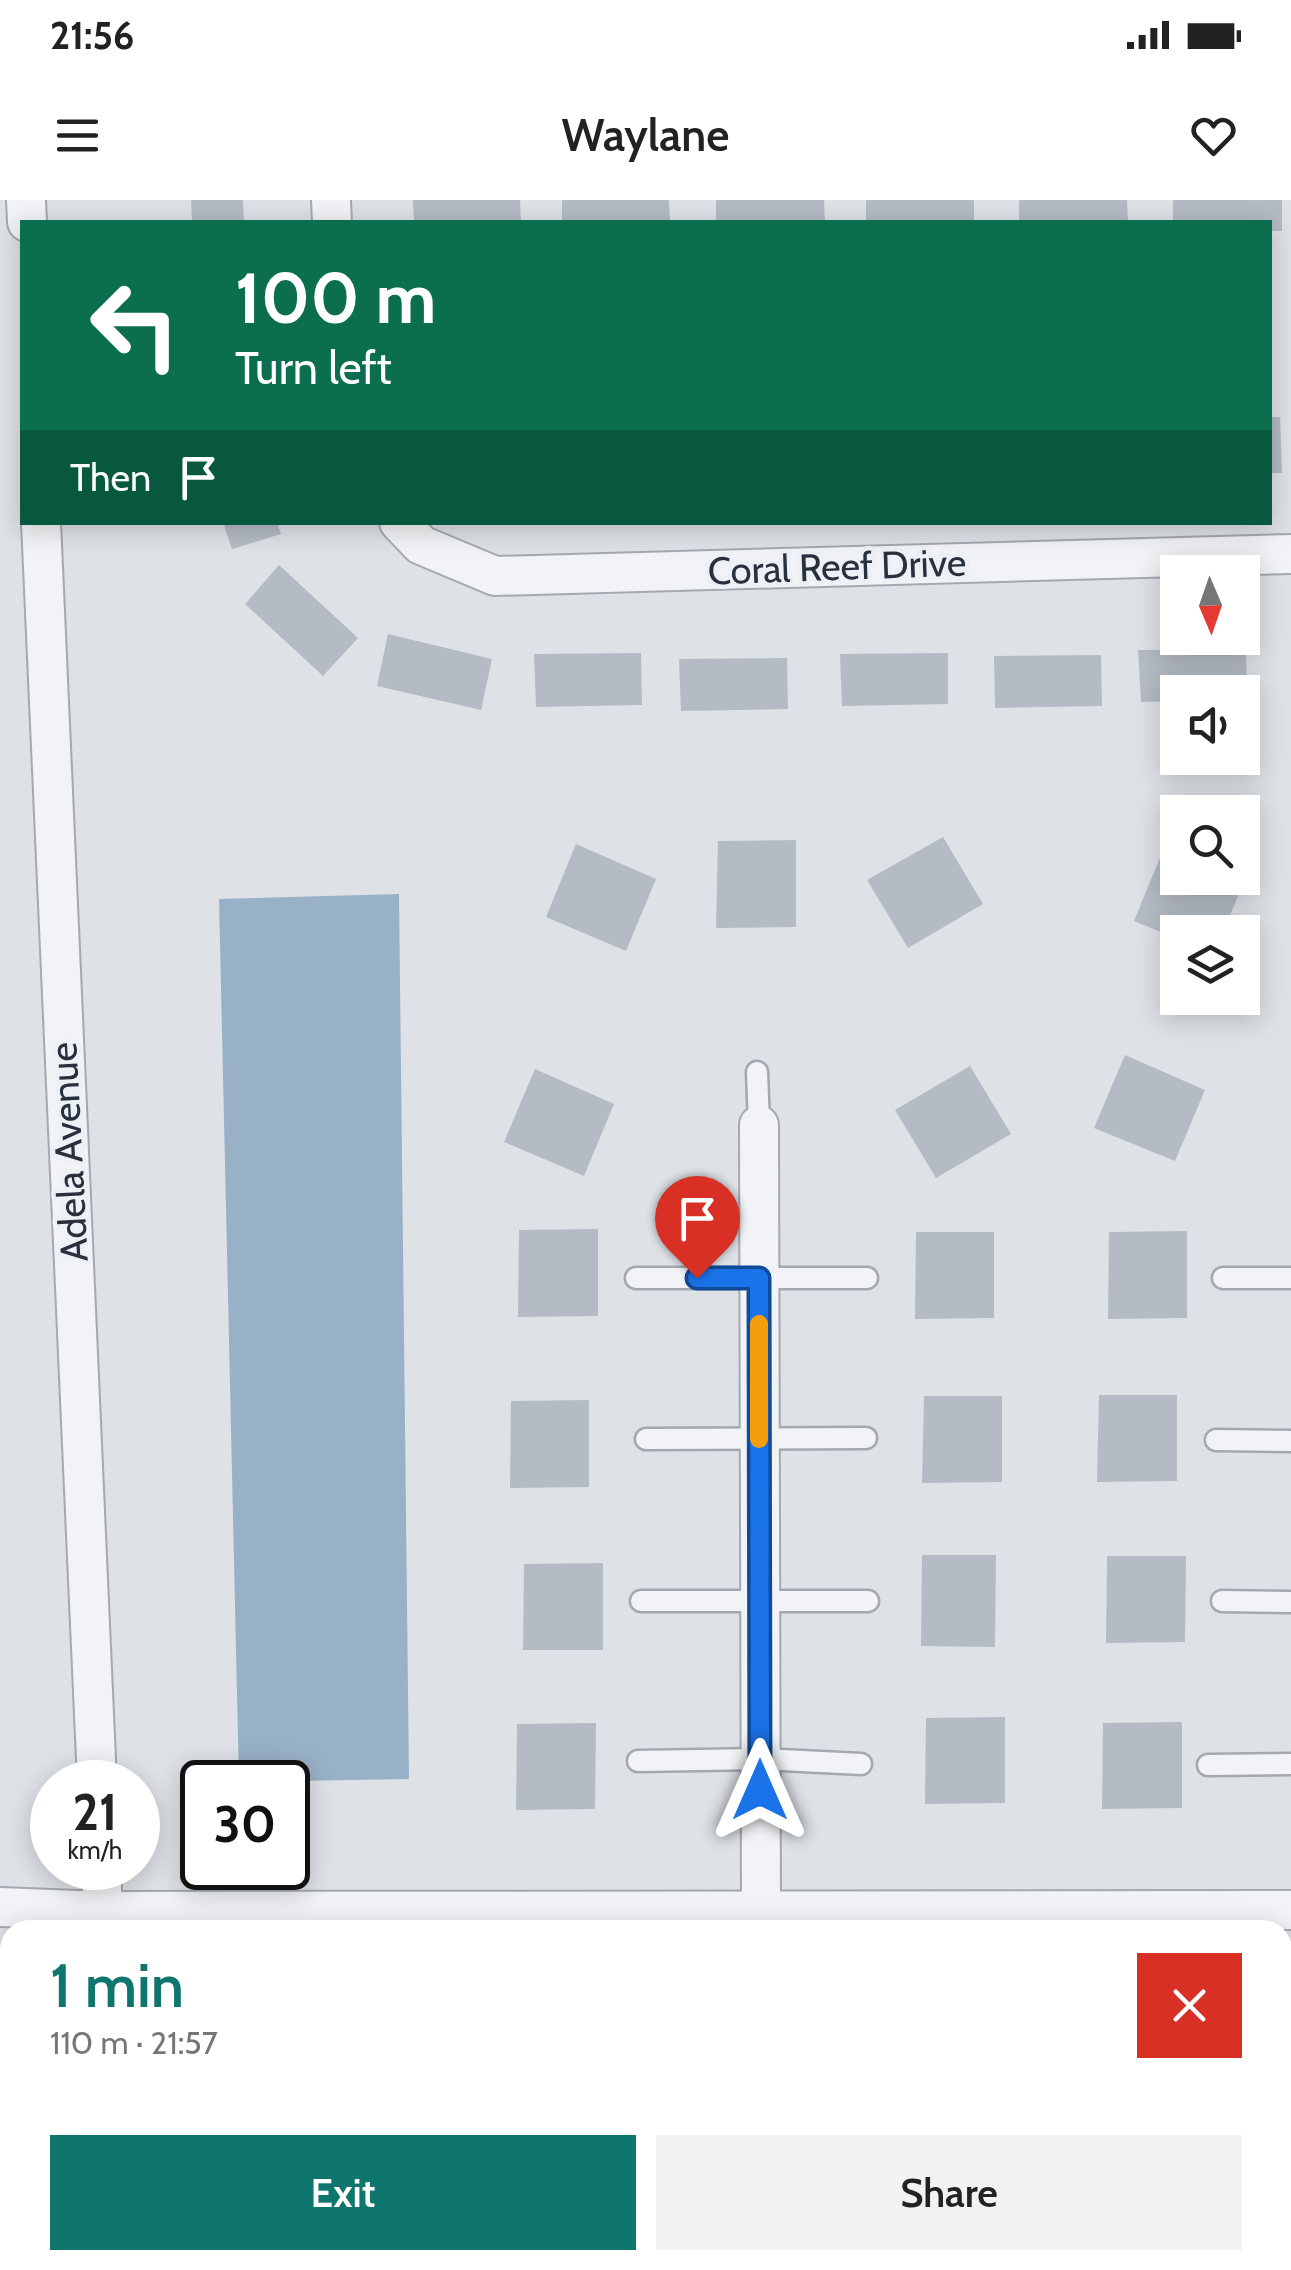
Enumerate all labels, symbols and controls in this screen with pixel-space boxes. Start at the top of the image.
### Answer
text: 21:56 [50,12,134,59]
icon: menu [50,108,105,163]
text: Waylane [562,108,729,162]
icon: heart [1186,108,1241,163]
text: 100 m [235,255,436,341]
icon: left [70,260,200,390]
text: Turn left [235,341,392,395]
icon: arrive [171,450,226,505]
text: Then [70,454,151,501]
street label: Coral Reef Drive [707,538,967,595]
north arrow [1160,555,1260,655]
map controls [1160,555,1260,1015]
button: sound [1160,675,1260,775]
button: search [1160,795,1260,895]
button: layers [1160,915,1260,1015]
street label: Adela Avenue [39,1041,98,1263]
pin [655,1176,740,1279]
icon: arrive [670,1191,725,1246]
position arrow [708,1738,812,1842]
speed limit sign: 30 [180,1760,310,1890]
text: 21 [73,1782,117,1843]
text: km/h [68,1835,122,1865]
text: 1 min [50,1949,184,2022]
button: close [1137,1953,1242,2058]
text: 110 m · 21:57 [50,2023,218,2062]
button: Exit [50,2135,636,2250]
button: Share [656,2135,1242,2250]

